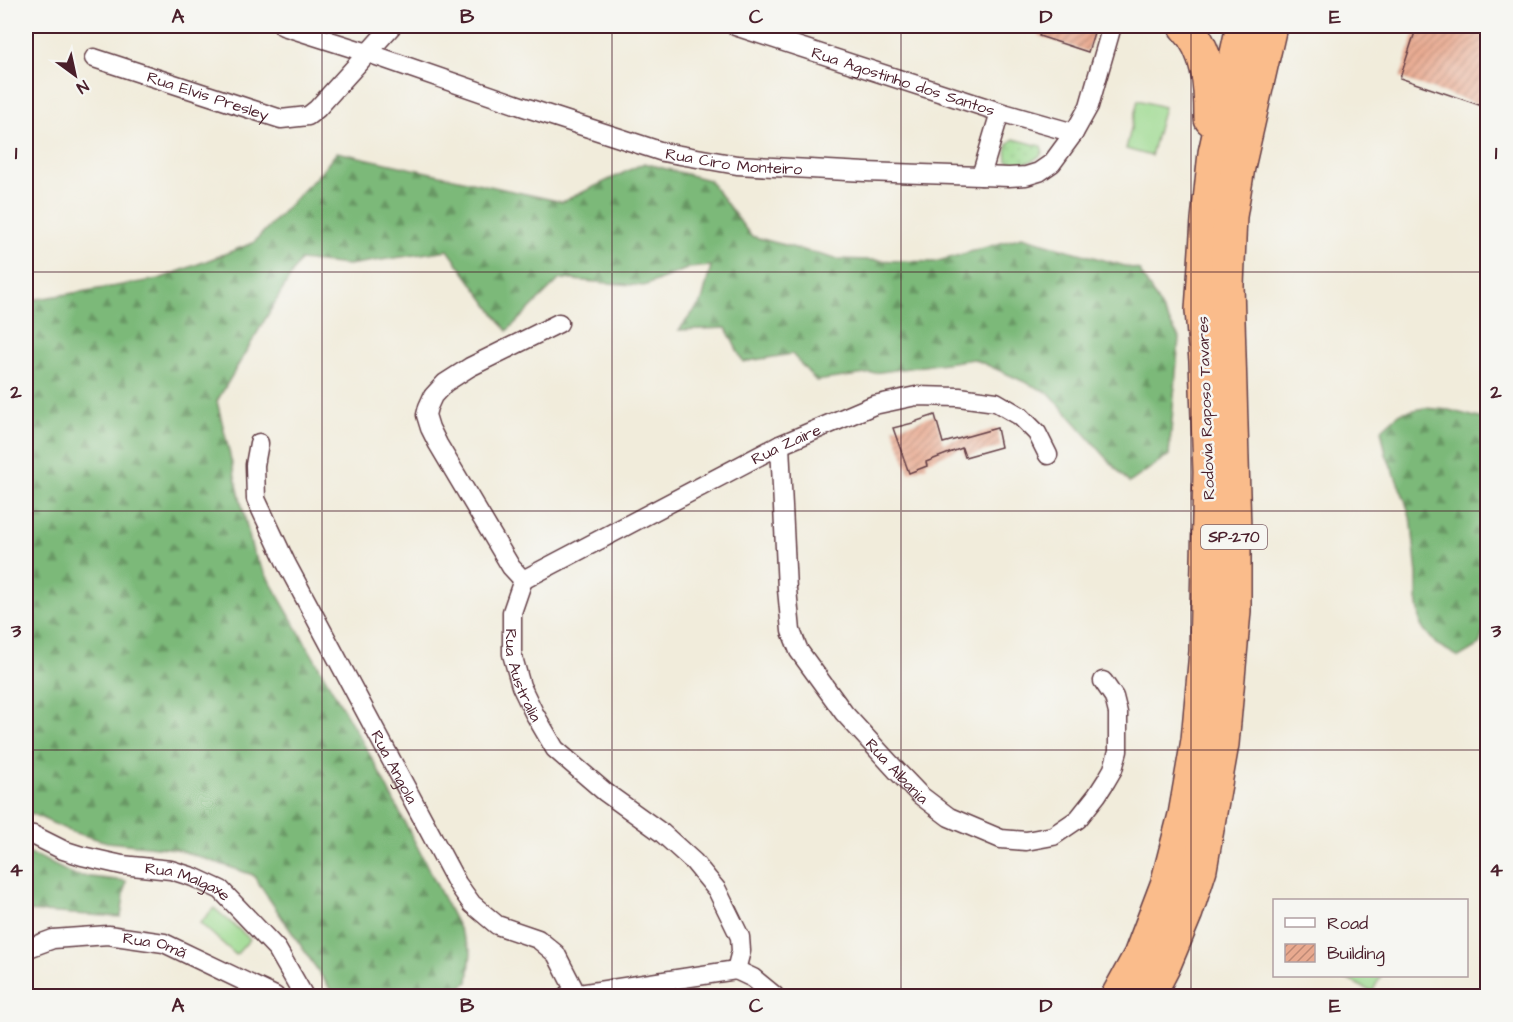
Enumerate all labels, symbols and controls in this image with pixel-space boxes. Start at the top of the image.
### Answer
text: A [172,3,185,31]
text: B [460,3,475,31]
text: C [749,3,764,31]
text: D [1040,3,1053,31]
text: E [1329,3,1341,31]
street label: Rua Agostinho dos Santos [809,42,997,122]
north arrow [45,45,105,105]
street label: Rua Elvis Presley [144,66,272,127]
text: N [72,75,93,99]
text: 1 [15,139,18,167]
text: 1 [1495,139,1498,167]
street label: Rua Ciro Monteiro [664,143,803,181]
street label: Rodovia Raposo Tavares [1192,316,1220,500]
text: 2 [9,378,22,406]
text: 2 [1489,378,1502,406]
street label: Rua Zaire [747,419,825,470]
road number: SP-270 [1201,525,1267,549]
text: 3 [10,617,22,645]
text: 3 [1490,617,1502,645]
street label: Rua Australia [500,628,547,726]
street label: Rua Angola [365,727,423,808]
street label: Rua Albania [860,734,932,809]
text: 4 [9,856,23,884]
text: 4 [1489,856,1503,884]
street label: Rua Malgaxe [144,857,236,906]
legend [1273,899,1468,977]
text: Road [1327,911,1368,936]
street label: Rua Omã [122,927,190,964]
text: Building [1327,941,1385,967]
text: A [172,992,185,1020]
text: B [460,992,475,1020]
text: C [749,992,764,1020]
text: D [1040,992,1053,1020]
text: E [1329,992,1341,1020]

